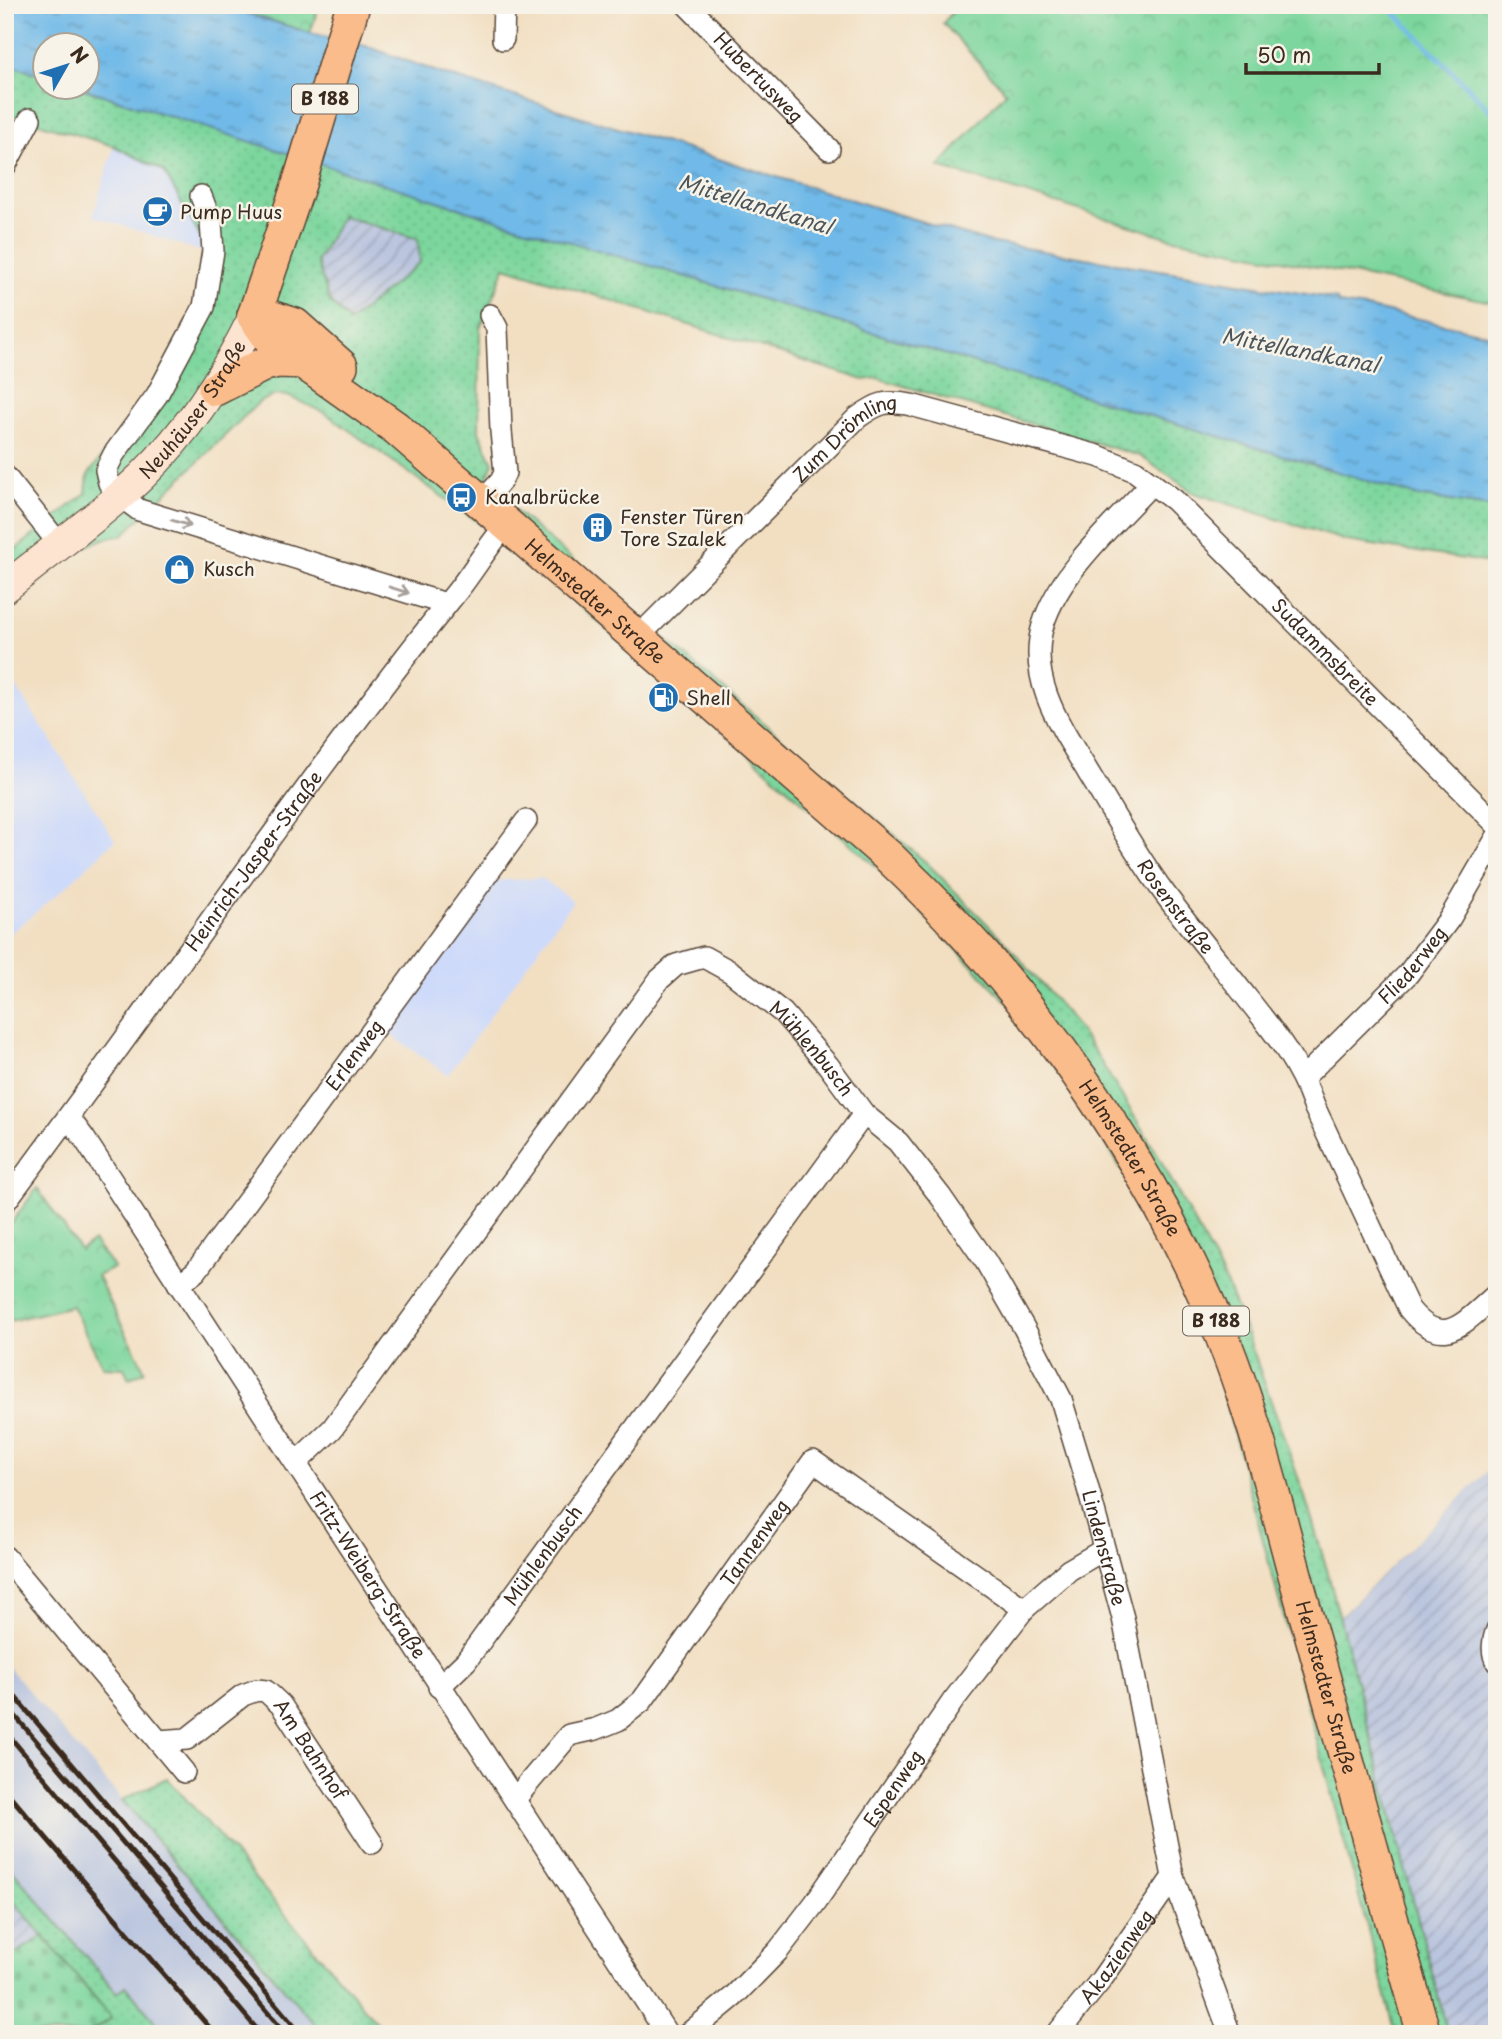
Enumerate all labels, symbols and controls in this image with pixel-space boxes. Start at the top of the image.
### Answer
street label: Hubertusweg [708,25,811,129]
north arrow [32,32,102,102]
scale bar [1246,32,1380,76]
text: 50 m [1257,38,1311,70]
text: N [64,40,96,69]
road number: B 188 [292,84,358,114]
water label: Mittellandkanal [675,165,839,243]
cafe icon: Pump Huus [140,195,174,229]
place label: Pump Huus [180,197,282,225]
water label: Mittellandkanal [1219,318,1385,381]
street label: Neuhäuser Straße [132,335,252,484]
street label: Zum Drömling [785,388,897,488]
bus stop icon: Kanalbrücke [445,480,479,514]
place label: Kanalbrücke [485,482,600,510]
place label: Fenster Türen Tore Szalek [620,502,744,552]
building icon: Fenster Türen Tore Szalek [580,511,614,545]
one-way arrow [170,518,192,530]
street label: Helmstedter Straße [519,531,672,670]
shop icon: Kusch [163,552,197,586]
place label: Kusch [203,554,255,582]
one-way arrow [387,584,409,597]
street label: Sudammsbreite [1266,591,1386,712]
fuel station icon: Shell [646,681,680,715]
place label: Shell [686,683,731,711]
street label: Heinrich-Jasper-Straße [178,764,328,956]
street label: Rosenstraße [1131,853,1222,959]
street label: Fliederweg [1371,919,1453,1010]
street label: Mühlenbusch [764,993,861,1102]
street label: Erlenweg [318,1013,389,1096]
street label: Helmstedter Straße [1073,1074,1189,1241]
road number: B 188 [1183,1306,1249,1336]
street label: Fritz-Weiberg-Straße [304,1485,434,1664]
street label: Lindenstraße [1076,1486,1134,1609]
street label: Tannenweg [713,1493,795,1592]
street label: Mühlenbusch [496,1499,588,1611]
street label: Helmstedter Straße [1290,1597,1365,1777]
street label: Am Bahnhof [268,1693,356,1806]
street label: Espenweg [856,1743,929,1832]
street label: Akazienweg [1072,1903,1159,2009]

